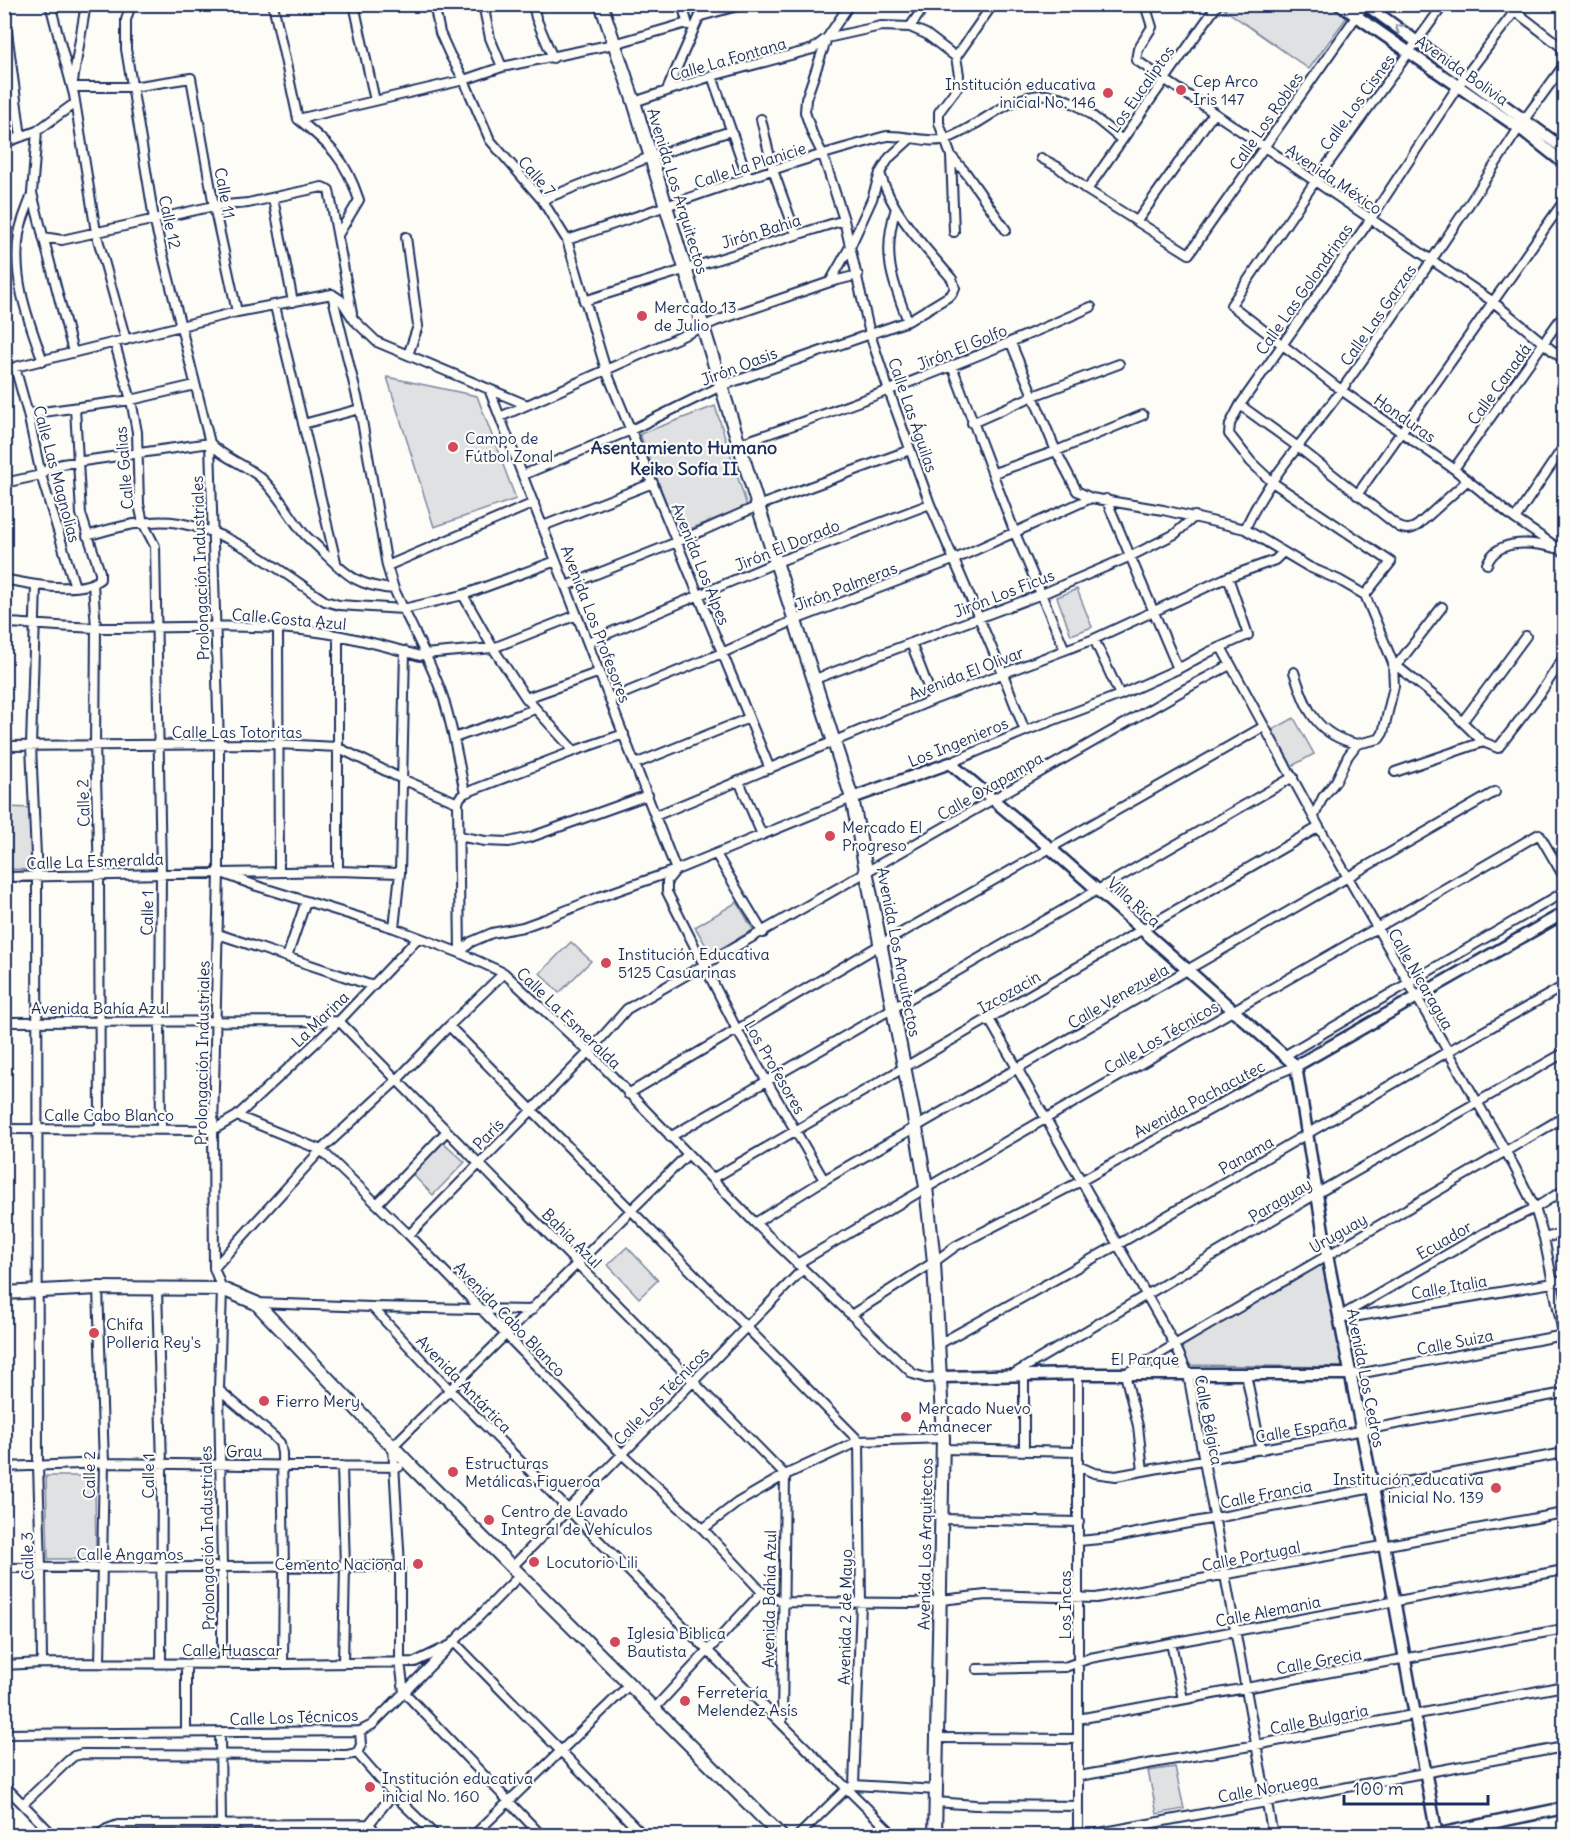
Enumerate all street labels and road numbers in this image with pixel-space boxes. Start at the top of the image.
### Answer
street label: Avenida Bolivia [1412,31,1512,109]
street label: Calle La Fontana [668,33,788,85]
street label: Los Eucaliptos [1104,42,1178,136]
street label: Calle Los Cisnes [1315,50,1399,154]
street label: Calle Los Robles [1225,68,1307,174]
street label: Avenida Los Arquitectos [643,106,713,276]
street label: Calle La Planicie [692,138,808,192]
street label: Avenida México [1282,139,1386,219]
street label: Calle 7 [514,152,560,200]
street label: Calle 11 [210,166,240,220]
street label: Calle 12 [155,193,185,251]
street label: Jirón Bahia [719,209,803,253]
street label: Calle Las Golondrinas [1251,220,1357,358]
street label: Calle Las Garzas [1336,260,1420,370]
street label: Jirón El Golfo [914,320,1010,374]
street label: Calle Canadá [1463,339,1535,429]
street label: Jirón Oasis [698,342,780,390]
street label: Calle Las Águilas [884,355,942,475]
street label: Honduras [1370,389,1440,447]
street label: Calle Las Magnolias [29,403,85,545]
street label: Calle Galias [110,426,138,510]
street label: Prolongación Industriales [187,475,213,661]
street label: Avenida Los Alpes [668,500,734,628]
street label: Jirón El Dorado [732,515,842,575]
street label: Avenida Los Profesores [557,542,635,706]
street label: Jirón Palmeras [792,557,900,615]
street label: Jirón Los Ficus [951,565,1057,621]
street label: Calle Costa Azul [231,604,347,634]
street label: Avenida El Olivar [906,642,1027,704]
street label: Los Ingenieros [905,713,1011,771]
street label: Calle Las Totoritas [172,722,302,742]
street label: Calle Oxapampa [934,748,1046,824]
street label: Calle 2 [72,778,94,827]
street label: Calle La Esmeralda [26,849,164,873]
street label: Avenida Los Arquitectos [873,865,925,1039]
street label: Villa Rica [1103,873,1165,931]
street label: Calle 1 [137,890,157,936]
street label: Calle Nicaragua [1384,925,1458,1033]
street label: Calle Venezuela [1064,959,1172,1033]
street label: Prolongación Industriales [190,960,214,1146]
street label: Calle La Esmeralda [513,963,625,1073]
street label: Izcozacin [974,966,1044,1018]
street label: La Marina [287,987,353,1051]
street label: Calle Los Técnicos [1100,996,1222,1078]
street label: Avenida Bahía Azul [31,998,169,1018]
street label: Los Profesores [740,1016,810,1118]
street label: Avenida Pachacutec [1130,1056,1268,1142]
street label: Calle Cabo Blanco [44,1105,174,1125]
street label: París [468,1114,508,1154]
street label: Panama [1215,1131,1277,1179]
street label: Paraguay [1245,1173,1315,1227]
street label: Bahia Azul [538,1204,606,1272]
street label: Uruguay [1306,1209,1370,1257]
street label: Ecuador [1413,1216,1476,1264]
street label: Avenida Cabo Blanco [450,1257,570,1381]
street label: Calle Italia [1410,1271,1488,1303]
street label: Avenida Los Cedros [1343,1307,1389,1449]
street label: Calle Suiza [1415,1325,1495,1359]
street label: Avenida Antártica [412,1331,516,1437]
street label: Calle Los Técnicos [609,1343,713,1449]
street label: El Parque [1111,1349,1179,1369]
street label: Calle Bélgica [1190,1373,1228,1467]
street label: Calle España [1254,1411,1348,1447]
street label: Grau [226,1441,262,1461]
street label: Prolongación Industriales [195,1445,219,1631]
street label: Calle 2 [79,1451,99,1499]
street label: Calle 1 [138,1453,158,1499]
street label: Avenida Los Arquitectos [913,1458,937,1630]
street label: Calle Francia [1218,1475,1314,1513]
street label: Avenida Bahía Azul [758,1530,780,1668]
street label: Calle 3 [17,1532,37,1580]
street label: Calle Portugal [1200,1537,1302,1575]
street label: Calle Angamos [76,1544,184,1564]
street label: Avenida 2 de Mayo [834,1549,856,1685]
street label: Los Incas [1055,1570,1075,1640]
street label: Calle Alemania [1214,1591,1322,1631]
street label: Calle Huascar [182,1640,282,1660]
street label: Calle Grecia [1275,1644,1363,1678]
street label: Calle Bulgaria [1268,1700,1370,1738]
street label: Calle Los Técnicos [229,1705,359,1729]
street label: Calle Noruega [1216,1769,1320,1807]

